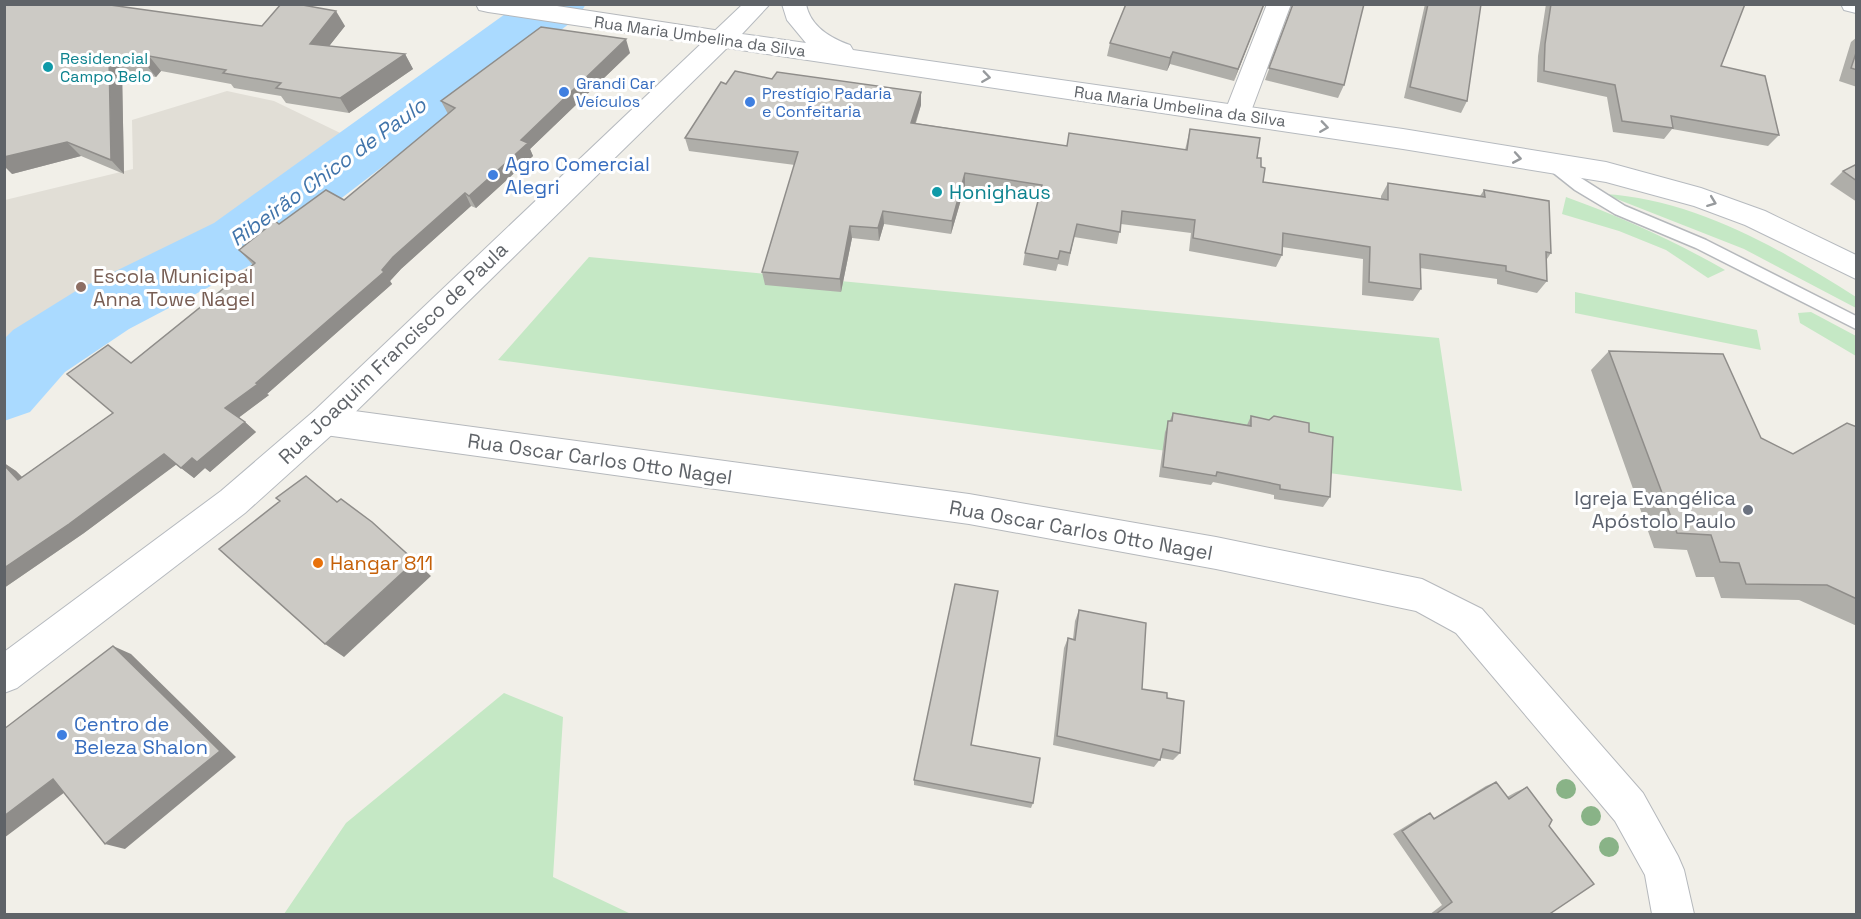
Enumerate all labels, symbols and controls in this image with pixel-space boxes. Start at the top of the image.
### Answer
street label: Rua Maria Umbelina da Silva [593,11,807,62]
place label: Residencial Campo Belo [60,48,151,87]
marker: Residencial Campo Belo [41,60,55,74]
one-way arrow [981,70,991,82]
place label: Grandi Car Veículos [576,73,655,112]
street label: Rua Maria Umbelina da Silva [1073,81,1287,132]
place label: Prestígio Padaria e Confeitaria [762,83,892,122]
marker: Grandi Car Veículos [557,85,571,99]
water label: Ribeirão Chico de Paulo [224,91,432,252]
marker: Prestígio Padaria e Confeitaria [743,95,757,109]
one-way arrow [1320,121,1329,133]
place label: Agro Comercial Alegri [505,151,650,200]
one-way arrow [1512,151,1522,163]
marker: Agro Comercial Alegri [486,168,500,182]
place label: Honighaus [949,179,1051,205]
marker: Honighaus [930,185,944,199]
one-way arrow [1706,194,1717,207]
street label: Rua Joaquim Francisco de Paula [273,236,513,470]
place label: Escola Municipal Anna Towe Nagel [93,263,255,312]
marker: Escola Municipal Anna Towe Nagel [74,280,88,294]
street label: Rua Oscar Carlos Otto Nagel [466,428,734,490]
place label: Igreja Evangélica Apóstolo Paulo [1574,485,1736,534]
street label: Rua Oscar Carlos Otto Nagel [947,494,1215,566]
marker: Igreja Evangélica Apóstolo Paulo [1741,503,1755,517]
place label: Hangar 811 [330,550,433,576]
marker: Hangar 811 [311,556,325,570]
place label: Centro de Beleza Shalon [74,711,208,760]
marker: Centro de Beleza Shalon [55,728,69,742]

